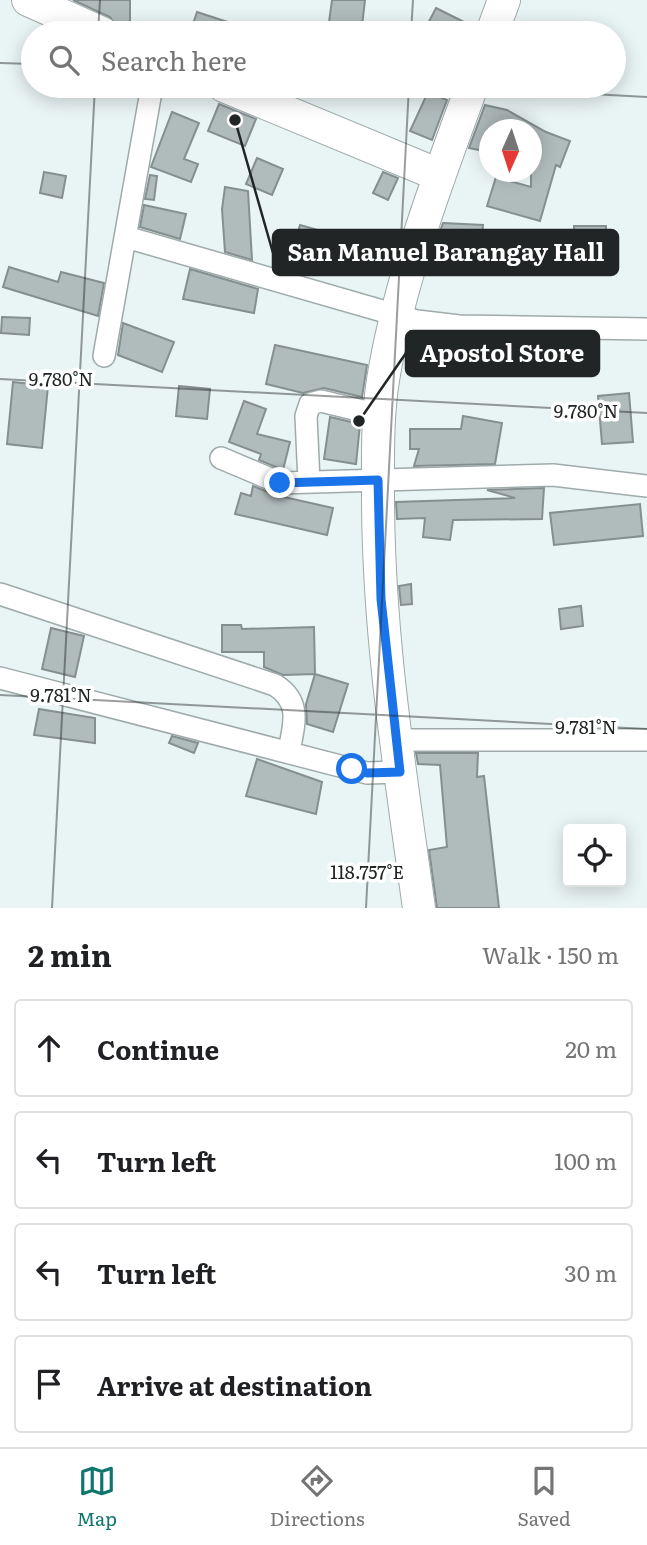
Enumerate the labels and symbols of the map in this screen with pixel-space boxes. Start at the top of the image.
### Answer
north arrow [479,119,542,182]
callout: San Manuel Barangay Hall [273,230,618,275]
text: San Manuel Barangay Hall [287,233,605,268]
callout: Apostol Store [406,331,599,376]
text: Apostol Store [420,334,584,369]
text: 9.780°N [29,365,93,392]
text: 9.780°N [554,397,618,424]
route end [264,467,295,498]
text: 9.781°N [30,681,92,708]
text: 9.781°N [555,713,617,740]
route start [336,753,367,784]
text: 118.757°E [330,858,404,885]

